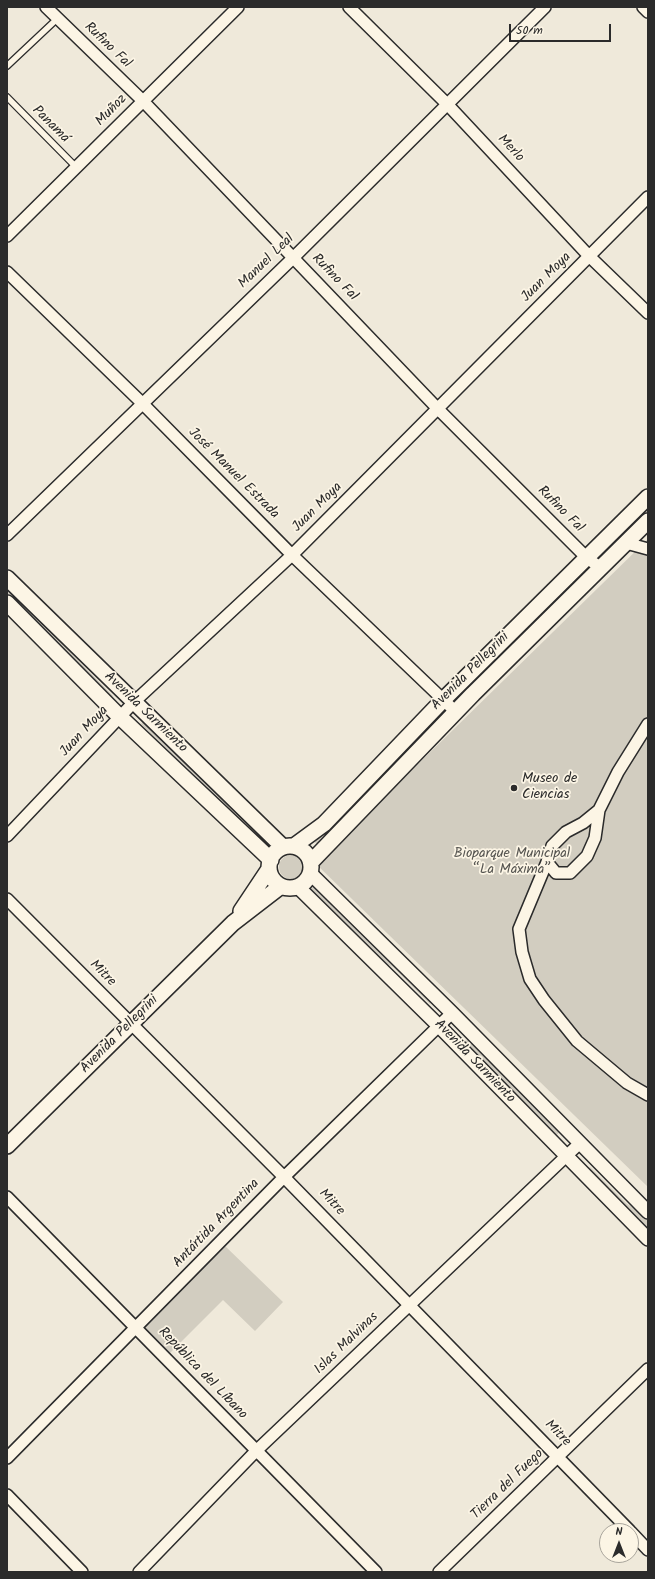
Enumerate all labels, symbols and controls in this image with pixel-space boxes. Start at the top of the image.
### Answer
scale bar [511,16,613,42]
street label: Rufino Fal [80,19,134,73]
text: 50 m [516,21,543,40]
street label: Muñoz [93,92,131,130]
street label: Panamá [28,103,72,147]
street label: Merlo [493,132,527,166]
street label: Manuel Leal [236,231,298,293]
street label: Juan Moya [519,250,575,306]
street label: Rufino Fal [307,251,361,305]
street label: José Manuel Estrada [184,425,282,523]
street label: Juan Moya [290,480,346,536]
street label: Rufino Fal [533,483,587,537]
street label: Avenida Pellegrini [429,630,513,714]
street label: Avenida Sarmiento [100,669,190,757]
street label: Juan Moya [57,703,113,761]
place label: Museo de Ciencias [522,772,577,804]
marker: Museo de Ciencias [509,783,519,793]
park label: Bioparque Municipal “La Máxima” [454,847,570,880]
street label: Mitre [85,957,119,991]
street label: Avenida Pellegrini [78,993,162,1077]
street label: Avenida Sarmiento [430,1017,518,1107]
street label: Antártida Argentina [170,1176,264,1272]
street label: Mitre [314,1186,348,1220]
street label: Islas Malvinas [312,1309,382,1379]
street label: República del Líbano [154,1324,250,1424]
street label: Mitre [540,1417,574,1451]
street label: Tierra del Fuego [468,1446,548,1524]
north arrow [599,1523,639,1563]
text: N [616,1523,622,1541]

